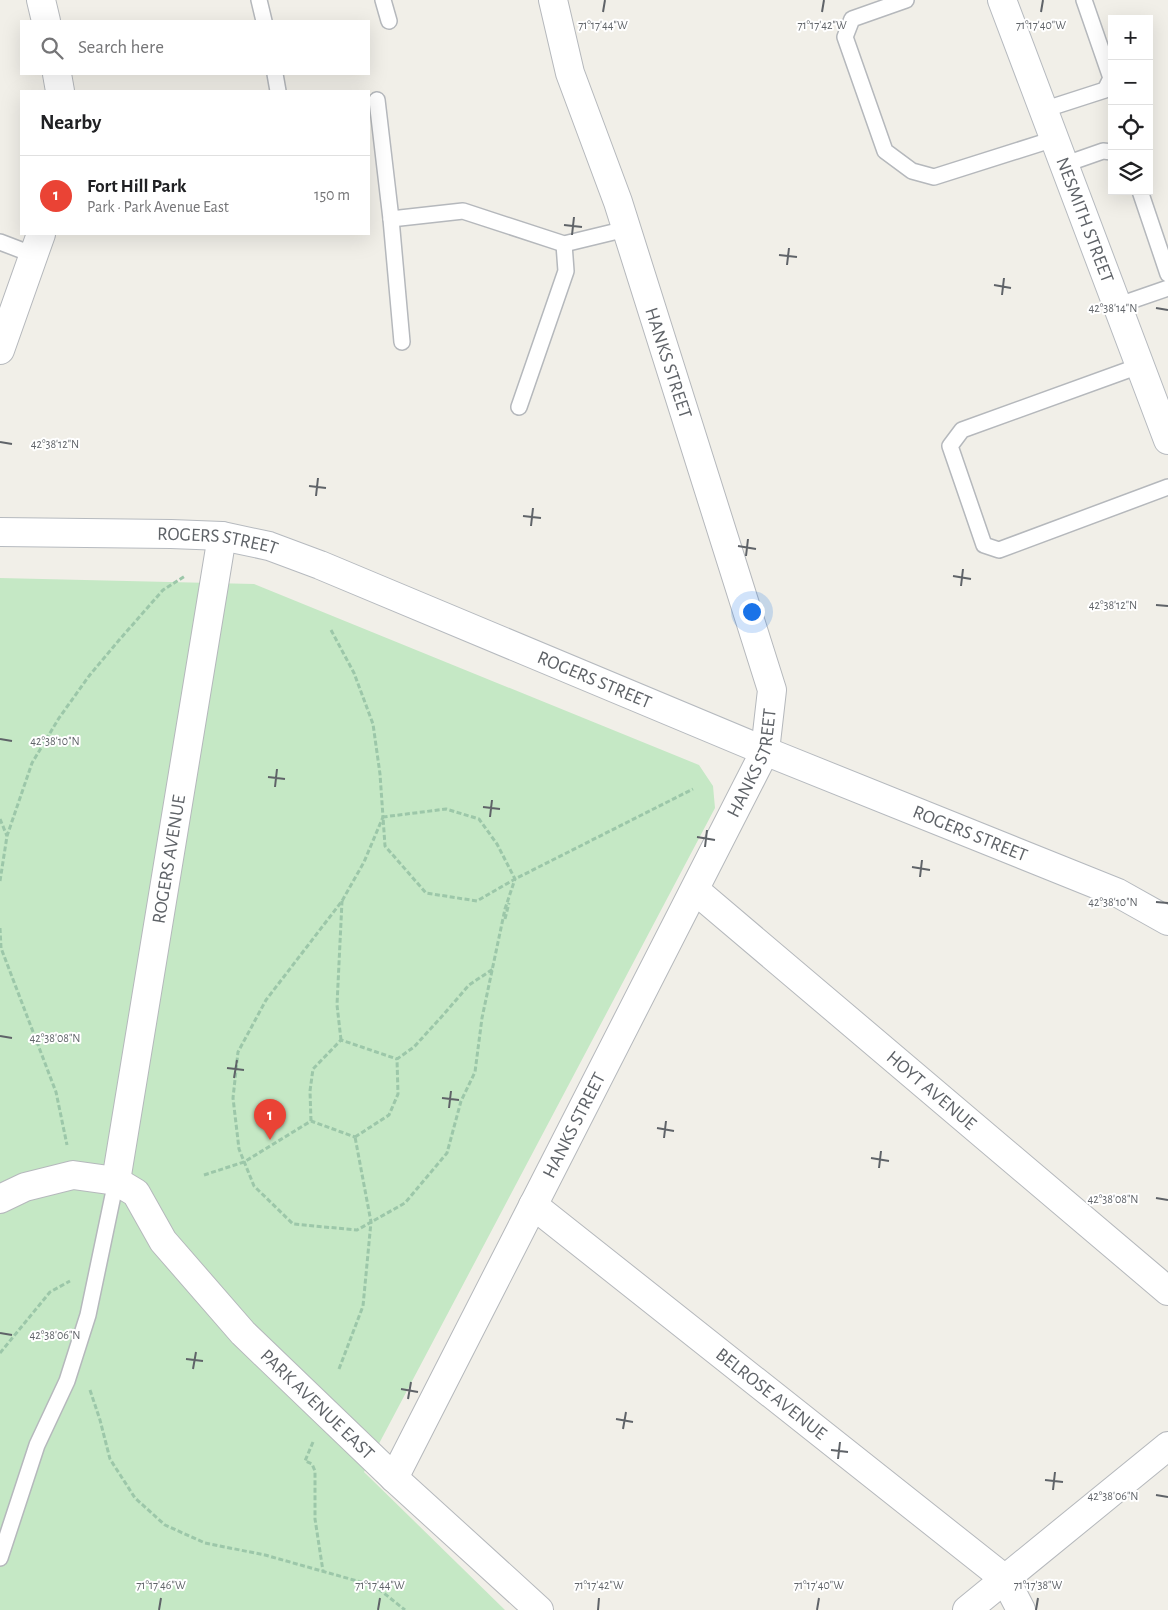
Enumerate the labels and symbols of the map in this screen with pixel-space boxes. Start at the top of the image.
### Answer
text: 71°17'44"W [578,19,628,31]
text: 71°17'42"W [797,19,847,31]
text: 71°17'40"W [1016,19,1066,31]
street label: NESMITH STREET [1053,154,1117,285]
text: 42°38'14"N [1089,302,1137,314]
street label: HANKS STREET [641,305,695,421]
text: 42°38'12"N [31,438,79,450]
street label: ROGERS STREET [157,524,281,558]
your location [739,599,765,625]
text: 42°38'12"N [1089,599,1137,611]
street label: ROGERS STREET [535,647,654,712]
street label: HANKS STREET [723,708,779,820]
text: 42°38'10"N [30,735,80,747]
street label: ROGERS AVENUE [149,794,189,925]
street label: ROGERS STREET [910,802,1030,865]
text: 42°38'10"N [1088,896,1138,908]
text: 42°38'08"N [30,1032,80,1044]
street label: HOYT AVENUE [883,1047,980,1134]
street label: HANKS STREET [539,1069,609,1181]
pin: 1 [254,1099,286,1140]
text: 42°38'08"N [1088,1193,1138,1205]
text: 42°38'06"N [30,1329,80,1341]
street label: BELROSE AVENUE [712,1344,830,1443]
street label: PARK AVENUE EAST [257,1346,378,1463]
text: 42°38'06"N [1088,1490,1138,1502]
text: 71°17'46"W [136,1579,186,1591]
text: 71°17'44"W [355,1579,405,1591]
text: 71°17'42"W [574,1579,624,1591]
text: 71°17'40"W [794,1579,844,1591]
text: 71°17'38"W [1014,1579,1063,1591]

